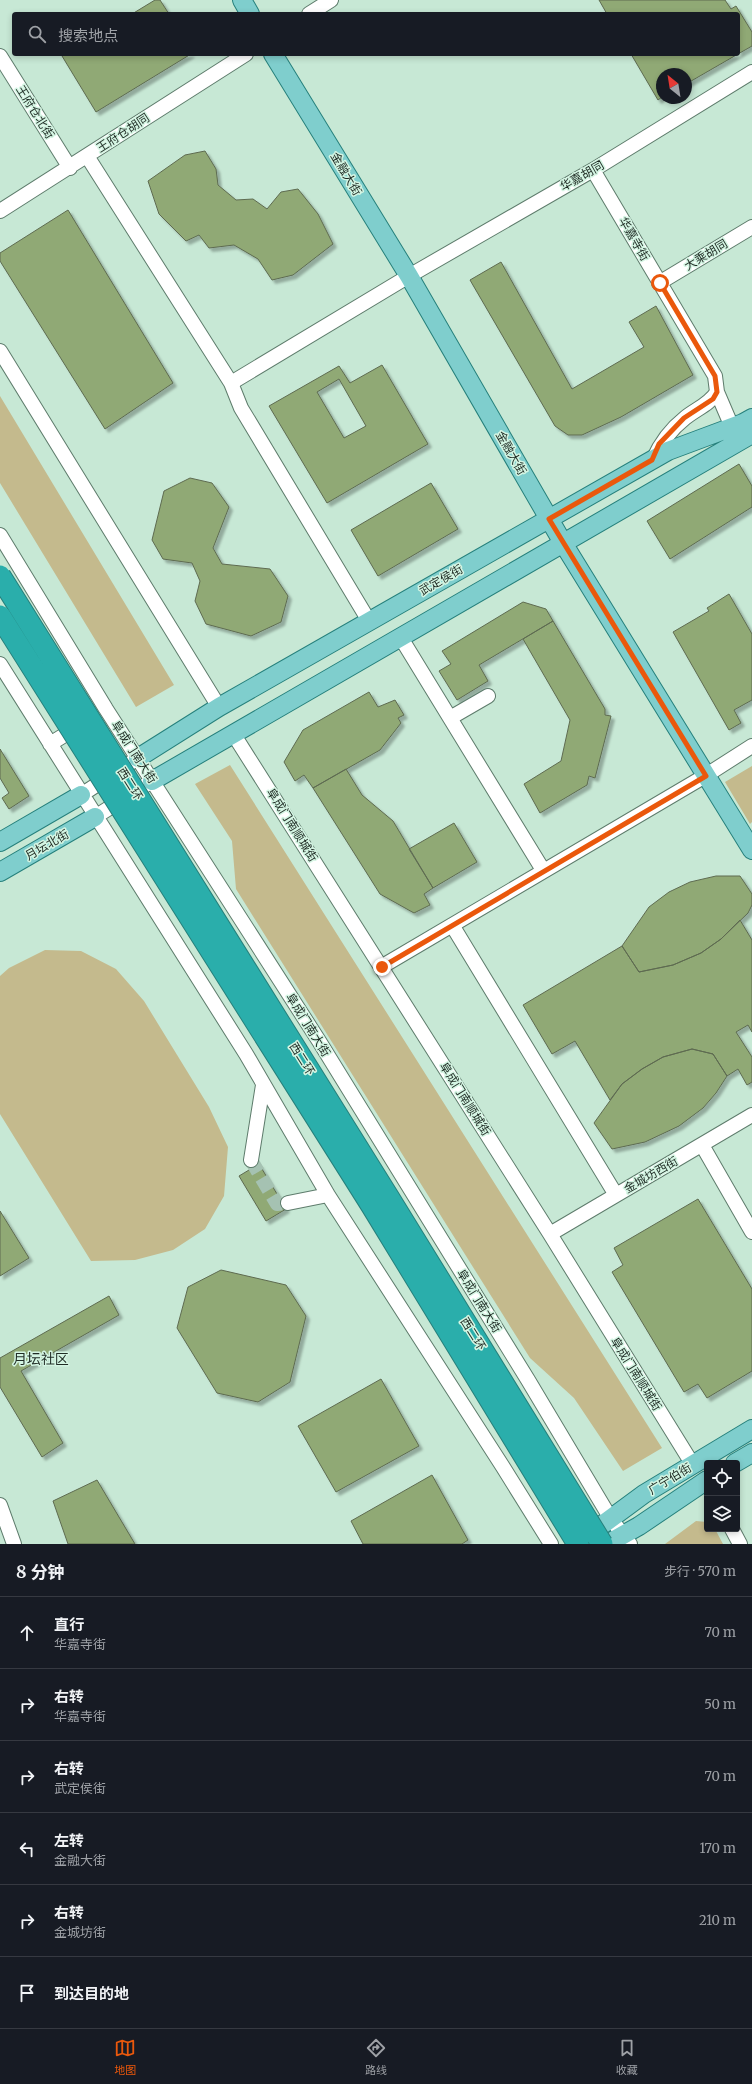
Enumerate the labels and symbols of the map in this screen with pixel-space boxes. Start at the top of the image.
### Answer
north arrow [656,68,692,104]
street label: 王府仓北街 [13,82,58,141]
street label: 王府仓胡同 [93,110,152,155]
street label: 金融大街 [328,149,365,198]
street label: 华嘉胡同 [557,157,606,194]
street label: 华嘉寺街 [616,214,653,263]
street label: 大乘胡同 [681,236,730,273]
route start [651,274,669,292]
street label: 金融大街 [493,428,530,477]
street label: 武定侯街 [416,561,465,598]
street label: 阜成门南大街 [109,717,160,786]
street label: 西二环 [115,764,146,803]
street label: 阜成门南顺城街 [264,785,321,864]
street label: 月坛北街 [22,826,71,863]
route end [373,958,391,976]
street label: 阜成门南大街 [283,990,334,1059]
street label: 西二环 [287,1039,318,1078]
street label: 阜成门南顺城街 [437,1059,494,1138]
street label: 金城坊西街 [621,1153,680,1196]
street label: 阜成门南大街 [454,1266,505,1335]
street label: 西二环 [458,1314,489,1353]
street label: 阜成门南顺城街 [608,1334,665,1413]
district label: 月坛社区 [13,1350,69,1368]
street label: 广宁伯街 [645,1460,694,1497]

